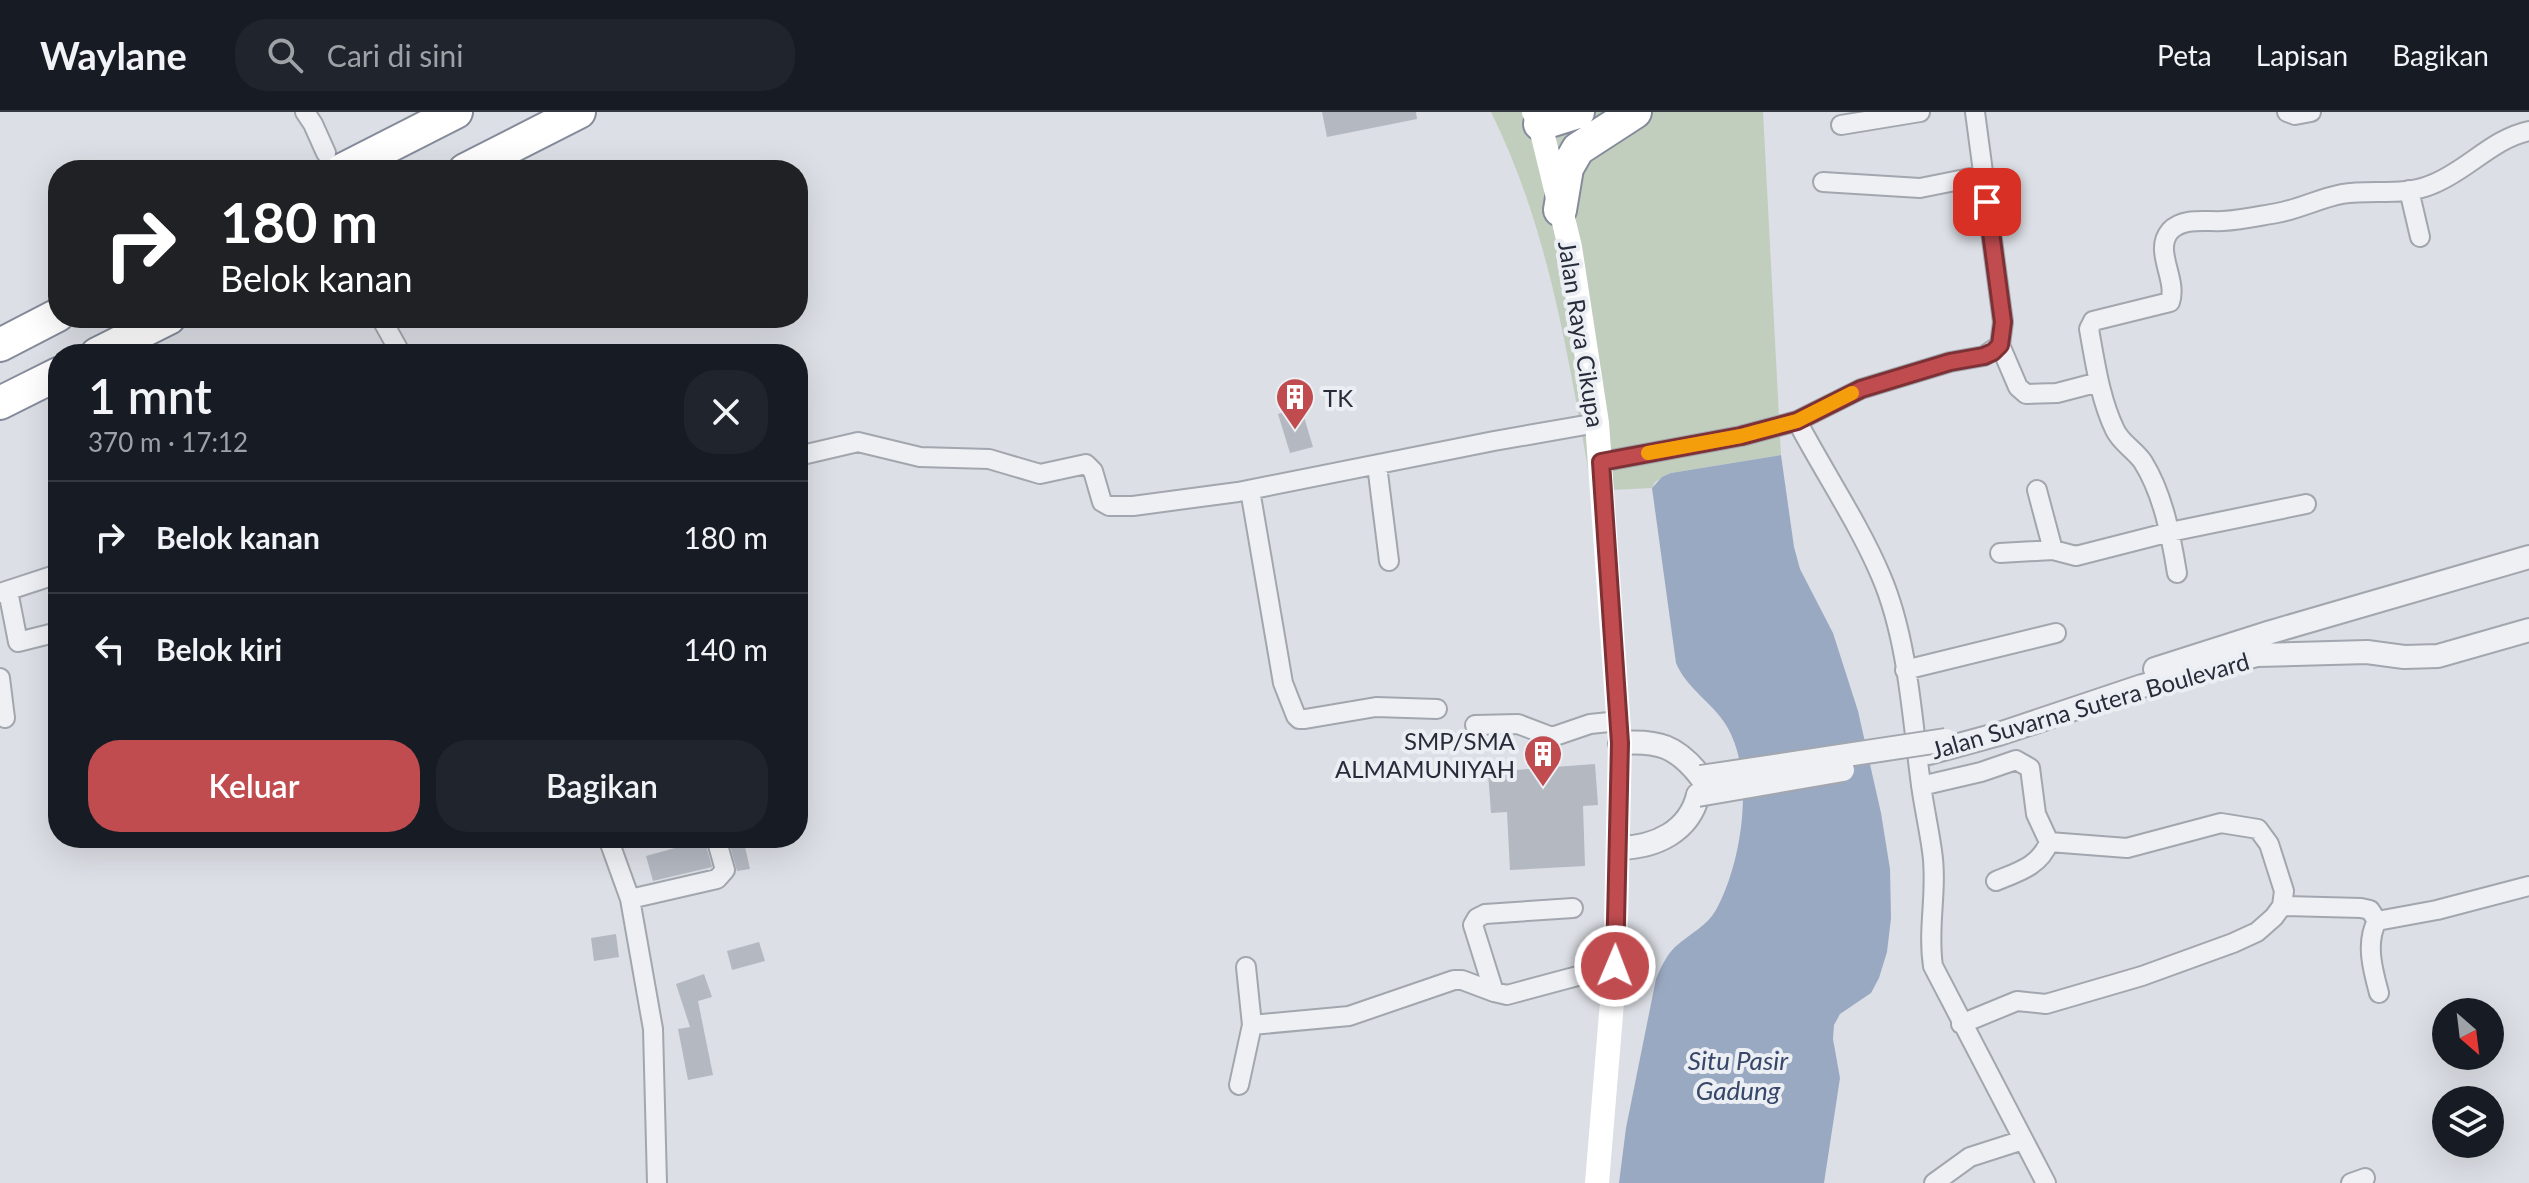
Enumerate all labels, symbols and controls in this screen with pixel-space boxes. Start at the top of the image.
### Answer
search box [235,19,795,91]
text: Waylane [40,32,187,78]
icon: search [263,33,307,77]
text: Cari di sini [327,37,463,73]
text: Peta [2157,38,2212,72]
text: Lapisan [2256,38,2348,72]
text: Bagikan [2392,38,2489,72]
pin [1953,168,2021,236]
icon: arrive [1965,180,2009,224]
text: 180 m [220,188,378,255]
icon: right [88,192,192,296]
street label: Jalan Raya Cikupa [1553,239,1611,429]
text: Belok kanan [220,256,413,300]
text: 1 mnt [88,367,212,424]
button: close [684,370,768,454]
building icon: TK [1274,376,1316,431]
place label: TK [1323,383,1353,412]
text: 370 m · 17:12 [88,426,248,458]
icon: right [88,515,132,559]
text: Belok kanan [156,519,320,555]
text: 180 m [683,519,768,555]
icon: left [88,627,132,671]
text: Belok kiri [156,631,282,667]
text: 140 m [683,631,768,667]
street label: Jalan Suvarna Sutera Boulevard [1928,646,2252,764]
place label: SMP/SMA ALMAMUNIYAH [1335,726,1516,783]
building icon: SMP/SMA ALMAMUNIYAH [1522,733,1564,788]
button: Keluar [88,740,420,832]
button: Bagikan [436,740,768,832]
position arrow [1573,924,1657,1008]
north arrow [2432,998,2504,1070]
map controls [2432,998,2504,1158]
water label: Situ Pasir Gadung [1688,1044,1789,1106]
button: layers [2432,1086,2504,1158]

